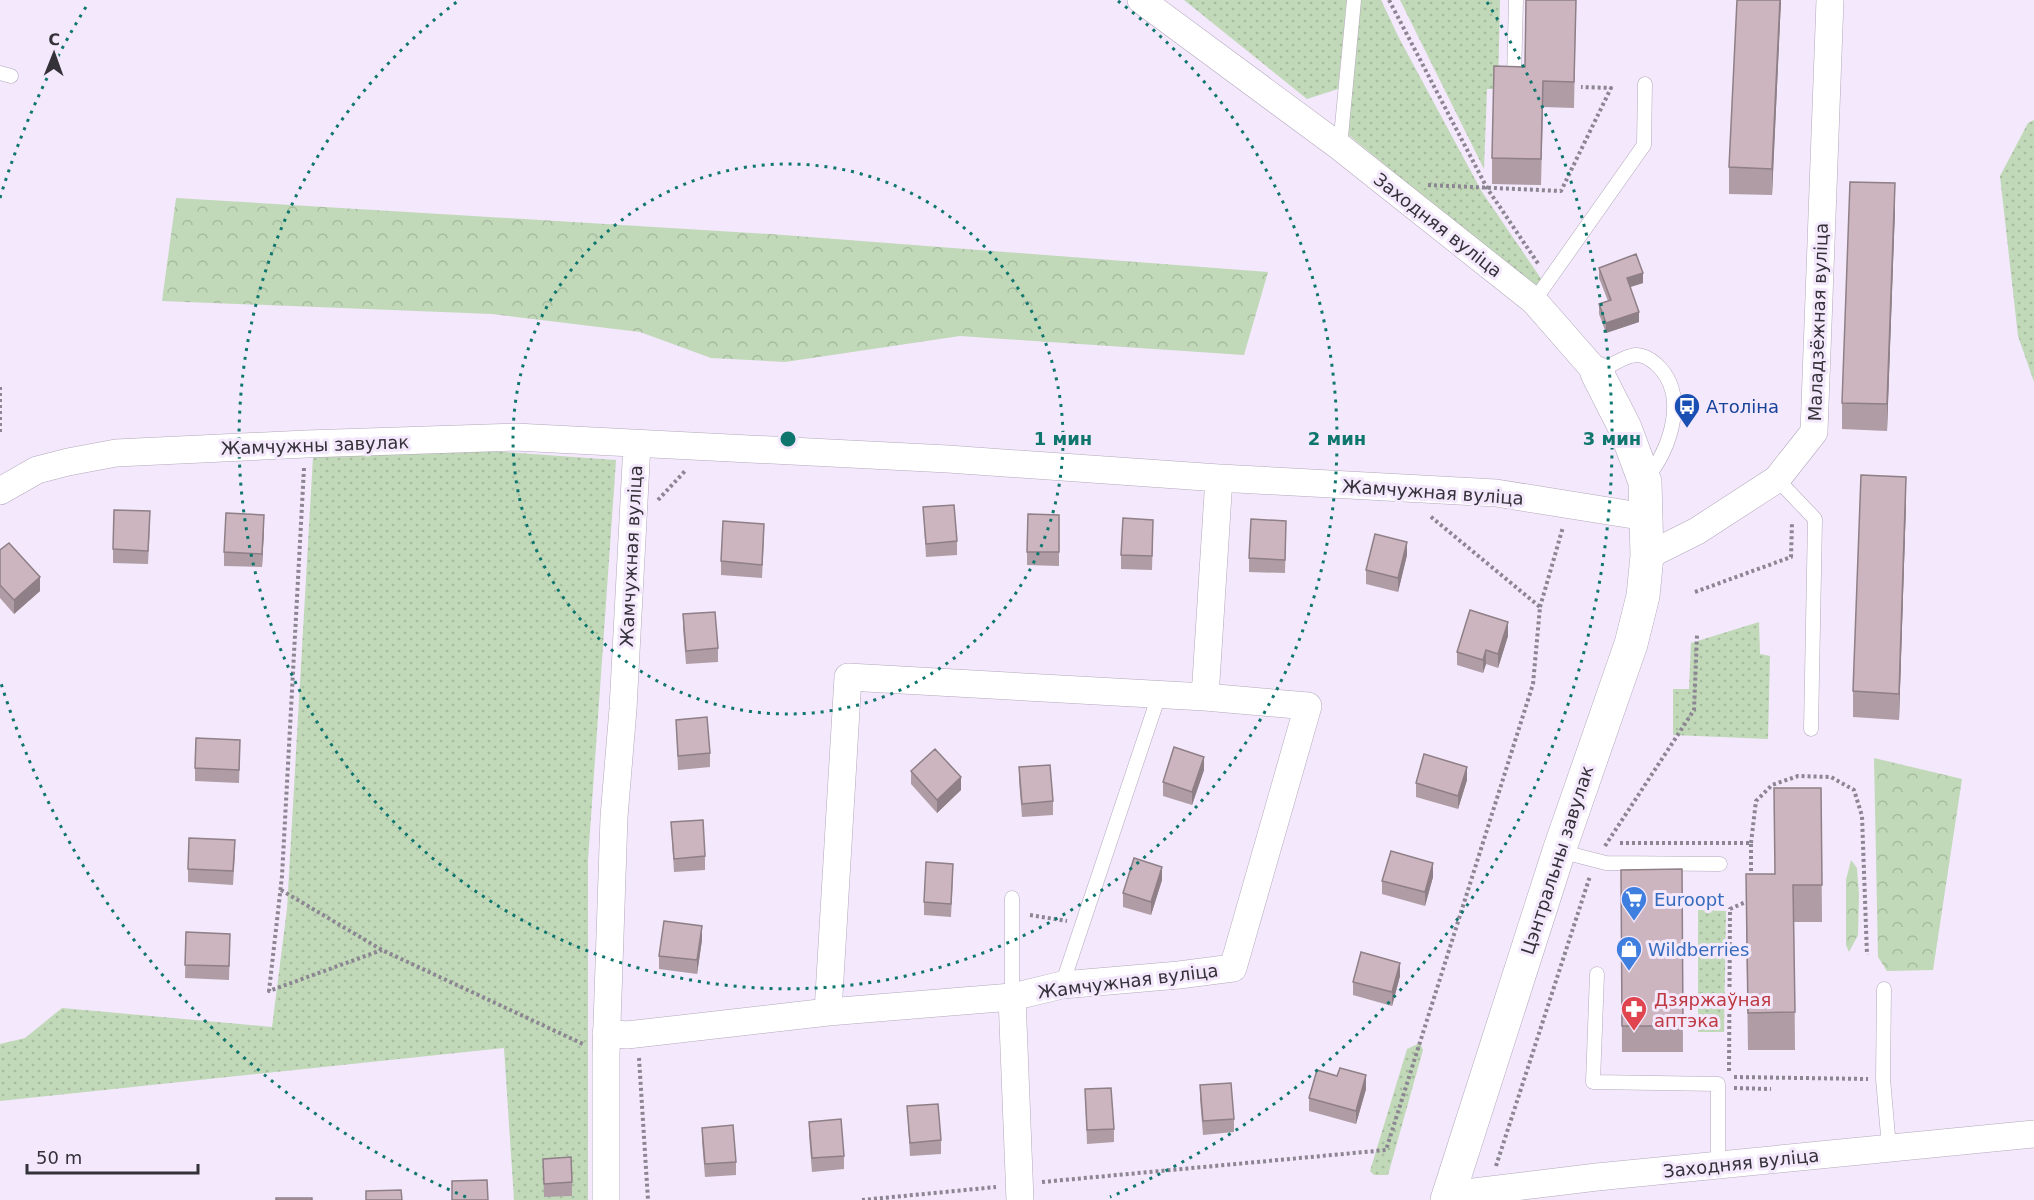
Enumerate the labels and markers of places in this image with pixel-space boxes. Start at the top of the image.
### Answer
bus stop icon: Атоліна [1672,391,1702,429]
place label: Атоліна [1706,396,1779,417]
centre of rings [778,429,798,449]
supermarket icon: Euroopt [1619,884,1649,922]
place label: Euroopt [1654,889,1724,910]
shop icon: Wildberries [1614,934,1644,972]
place label: Wildberries [1648,939,1749,960]
place label: Дзяржаўная аптэка [1654,989,1771,1031]
pharmacy icon: Дзяржаўная аптэка [1619,994,1649,1032]

